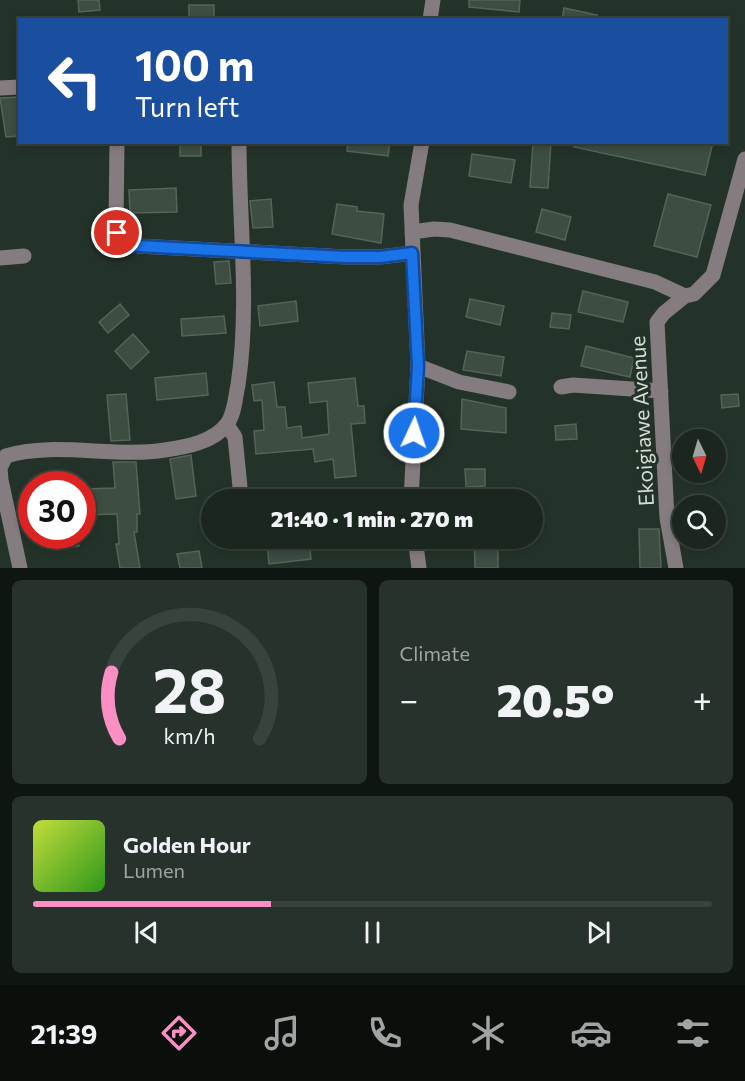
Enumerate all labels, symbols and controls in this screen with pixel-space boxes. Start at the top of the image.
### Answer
text: 100 m [135,38,255,90]
icon: left [36,42,114,120]
text: Turn left [135,90,239,123]
pin [91,207,142,258]
icon: arrive [100,216,133,249]
street label: Ekoigiawe Avenue [624,335,658,507]
position arrow [382,401,446,465]
north arrow [672,429,726,483]
map controls [672,429,726,549]
speed limit sign: 30 [18,471,96,549]
button: search [672,495,726,549]
text: 21:40 · 1 min · 270 m [271,505,473,532]
text: Climate [400,641,470,665]
text: 28 [152,650,226,726]
text: 20.5° [496,671,614,726]
text: − [400,678,418,719]
text: + [693,678,712,719]
text: km/h [163,722,215,748]
text: Golden Hour [123,831,251,858]
text: Lumen [123,858,185,882]
icon: previous [130,916,163,949]
icon: pause [356,916,389,949]
icon: next [582,916,615,949]
icon: directions [158,1012,200,1054]
icon: music [261,1012,303,1054]
icon: phone [364,1012,406,1054]
icon: climate [467,1012,509,1054]
icon: car [570,1012,612,1054]
icon: filters [672,1012,714,1054]
text: 21:39 [30,1017,98,1050]

